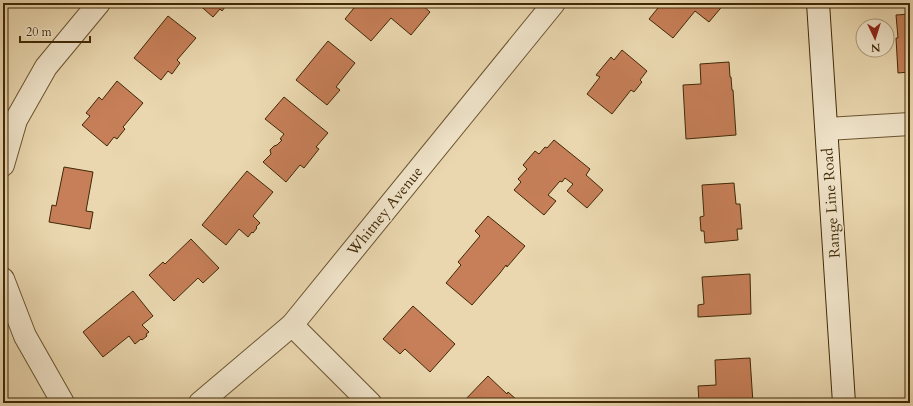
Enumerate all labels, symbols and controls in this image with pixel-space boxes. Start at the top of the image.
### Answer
scale bar [20,18,90,44]
north arrow [855,18,895,58]
text: 20 m [26,24,53,40]
text: N [870,40,881,55]
street label: Range Line Road [817,147,845,259]
street label: Whitney Avenue [342,162,427,261]

